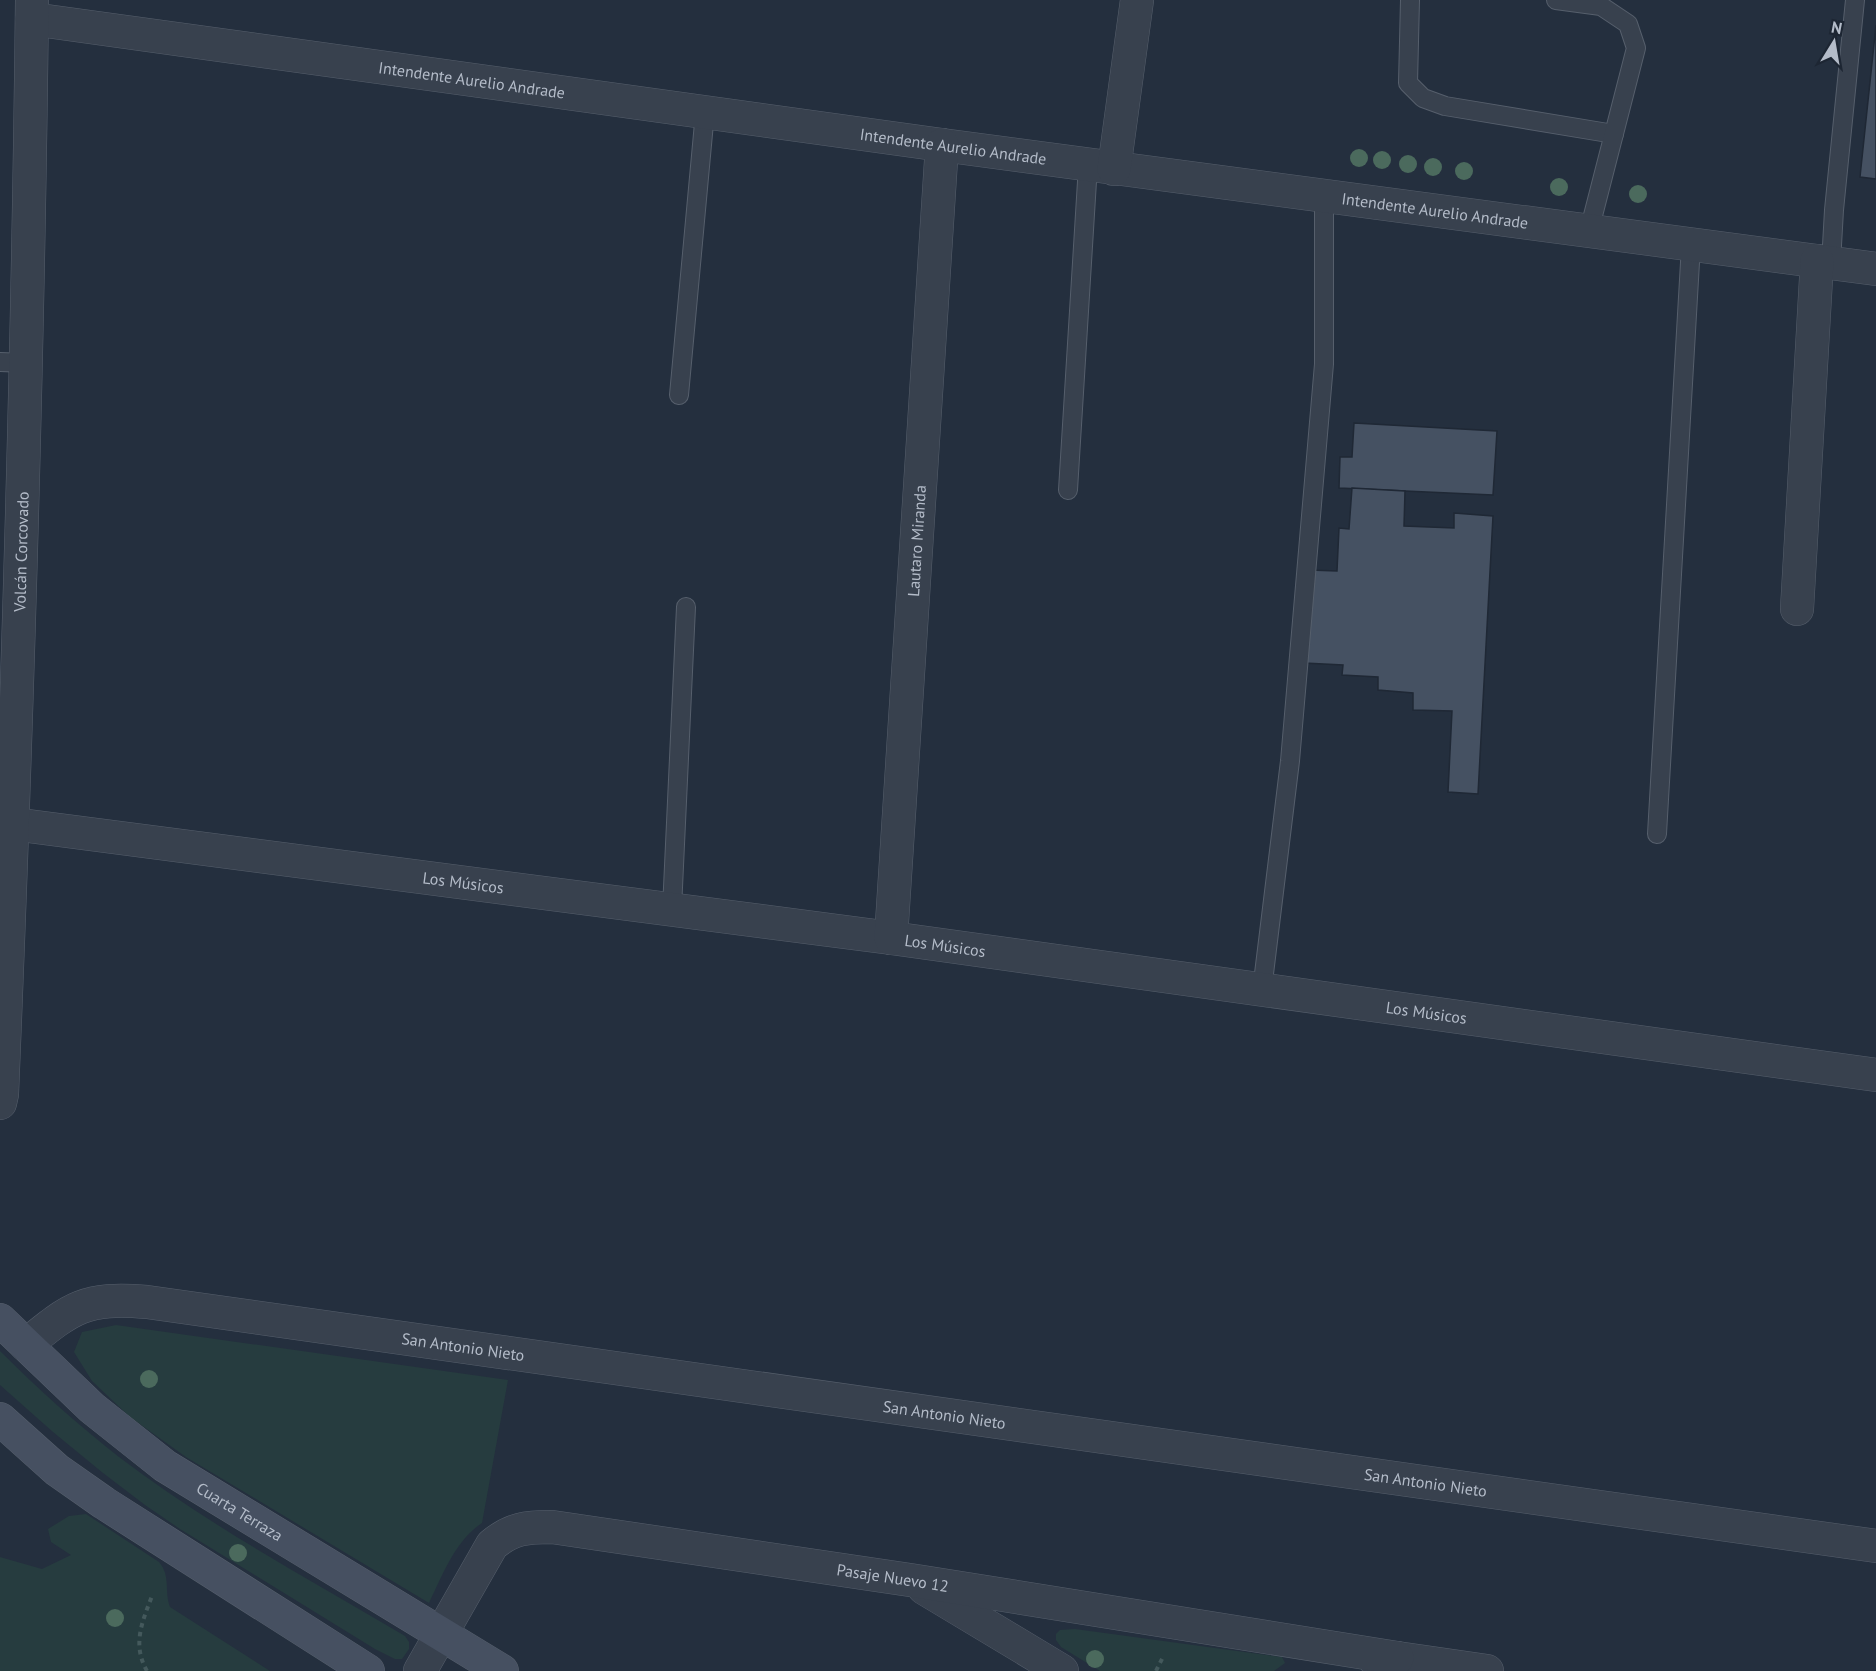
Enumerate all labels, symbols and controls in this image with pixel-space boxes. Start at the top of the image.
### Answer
north arrow [1804,12,1864,72]
text: N [1830,16,1844,38]
street label: Intendente Aurelio Andrade [377,57,566,103]
street label: Intendente Aurelio Andrade [859,124,1048,169]
street label: Intendente Aurelio Andrade [1340,188,1530,233]
street label: Lautaro Miranda [903,484,930,597]
street label: Volcán Corcovado [9,491,33,613]
street label: Los Músicos [422,867,505,898]
street label: Los Músicos [903,930,987,961]
street label: Los Músicos [1385,997,1468,1028]
street label: San Antonio Nieto [400,1328,526,1365]
street label: San Antonio Nieto [882,1396,1007,1433]
street label: San Antonio Nieto [1363,1464,1488,1501]
street label: Cuarta Terraza [193,1478,287,1545]
street label: Pasaje Nuevo 12 [836,1559,950,1596]

